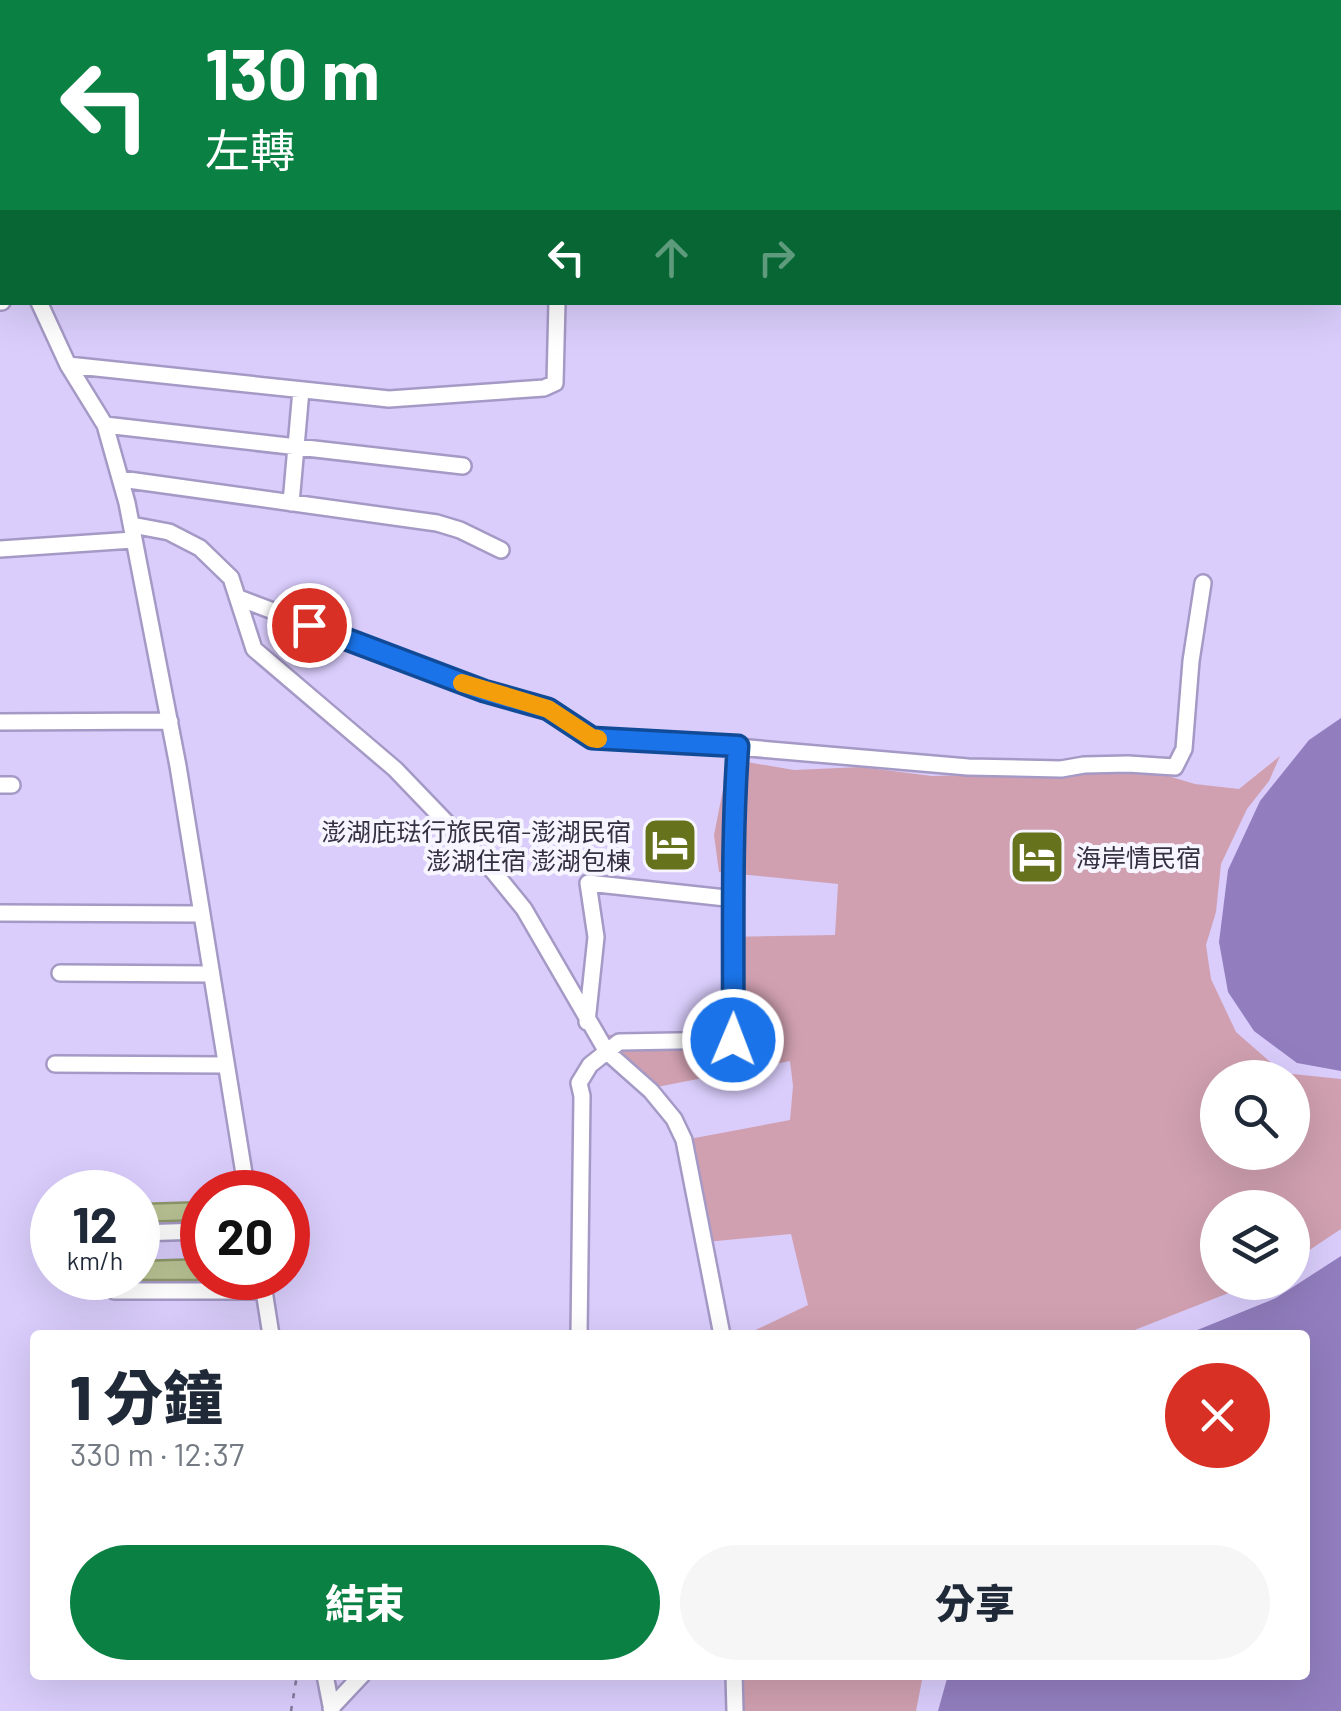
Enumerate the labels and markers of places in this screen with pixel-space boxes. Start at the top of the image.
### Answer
pin [267,583,352,668]
hotel icon: 澎湖庇琺行旅民宿-澎湖民宿 澎湖住宿 澎湖包棟 [640,815,700,875]
place label: 澎湖庇琺行旅民宿-澎湖民宿 澎湖住宿 澎湖包棟 [321,816,631,875]
hotel icon: 海岸情民宿 [1007,827,1067,887]
place label: 海岸情民宿 [1076,842,1201,872]

